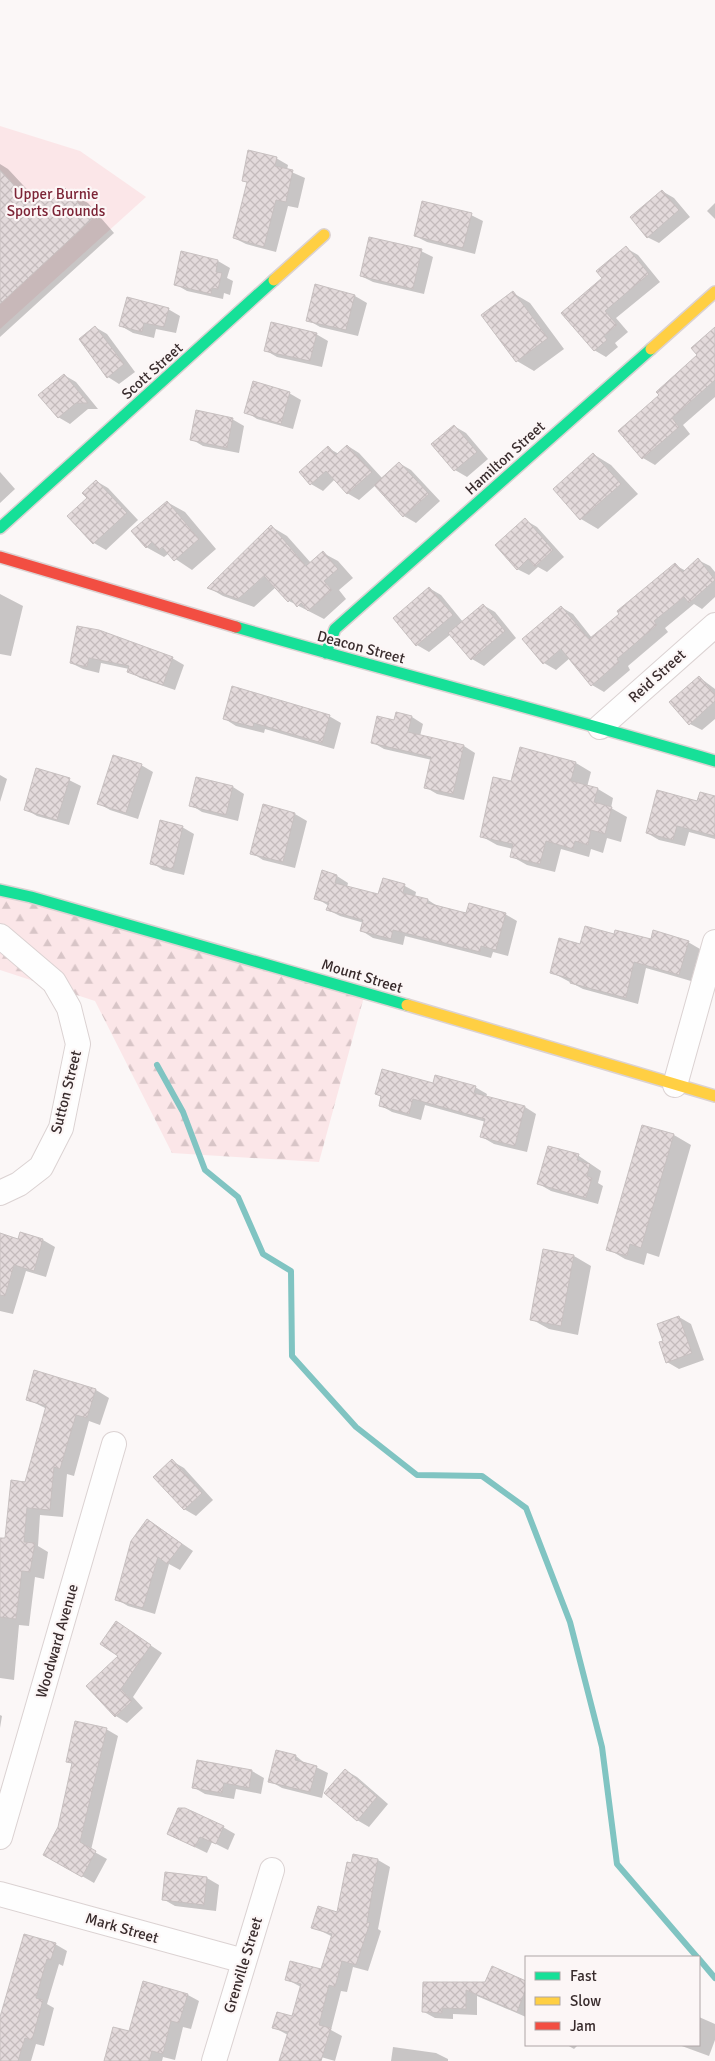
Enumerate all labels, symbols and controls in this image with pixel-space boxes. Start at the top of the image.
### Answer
park label: Upper Burnie Sports Grounds [7,185,106,220]
street label: Scott Street [118,339,186,403]
street label: Hamilton Street [461,417,549,499]
street label: Deacon Street [315,627,407,667]
street label: Reid Street [625,646,689,706]
street label: Mount Street [319,955,405,997]
street label: Sutton Street [47,1048,85,1136]
street label: Woodward Avenue [32,1582,82,1700]
street label: Mark Street [83,1909,161,1947]
street label: Grenville Street [220,1915,266,2015]
legend [525,1956,700,2046]
text: Fast [570,1967,597,1985]
text: Slow [570,1992,601,2010]
text: Jam [570,2017,596,2035]

